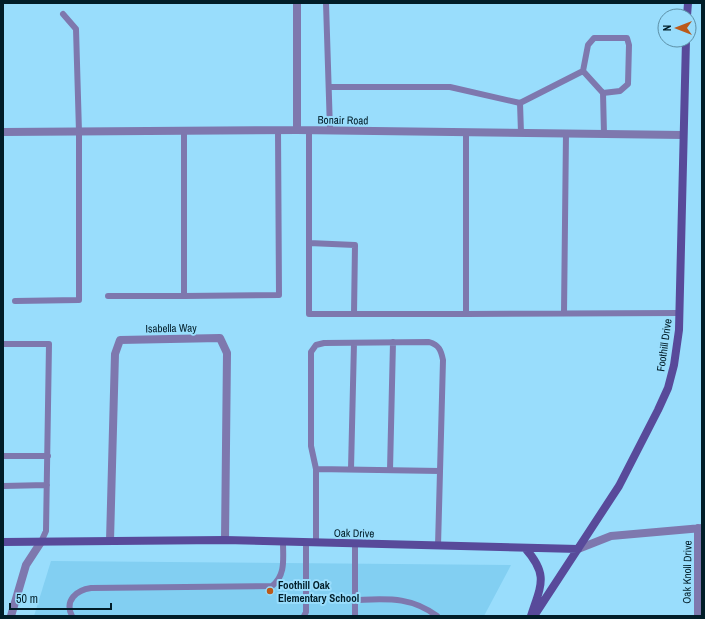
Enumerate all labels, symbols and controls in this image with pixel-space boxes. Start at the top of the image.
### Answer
north arrow [657,8,697,48]
text: N [660,25,674,31]
street label: Bonair Road [318,113,368,127]
street label: Foothill Drive [653,318,675,372]
street label: Isabella Way [145,321,197,335]
street label: Oak Drive [334,526,374,540]
street label: Oak Knoll Drive [679,540,695,604]
place label: Foothill Oak Elementary School [278,578,359,605]
scale bar [10,585,111,611]
marker: Foothill Oak Elementary School [265,586,275,596]
text: 50 m [16,591,38,607]

